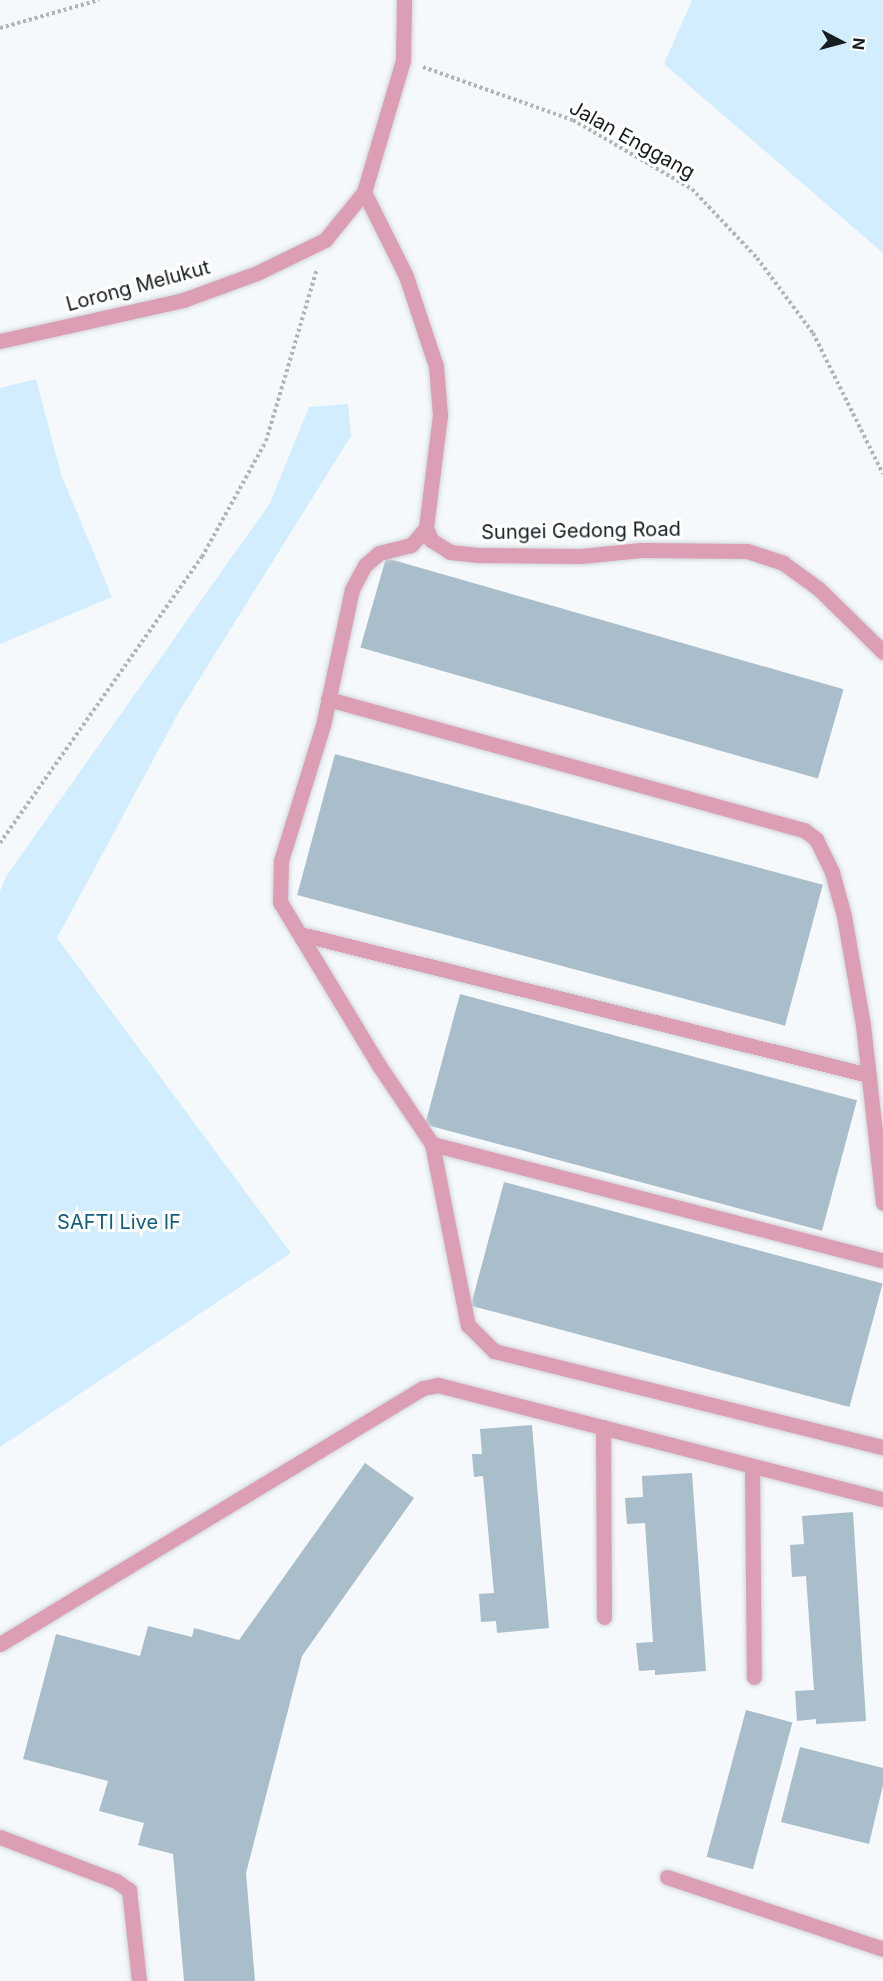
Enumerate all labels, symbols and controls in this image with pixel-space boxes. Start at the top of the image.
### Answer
north arrow [811,12,871,72]
text: N [848,37,869,51]
street label: Jalan Enggang [565,96,699,184]
street label: Lorong Melukut [63,255,213,317]
street label: Sungei Gedong Road [481,517,681,545]
park label: SAFTI Live IF [57,1210,181,1234]

